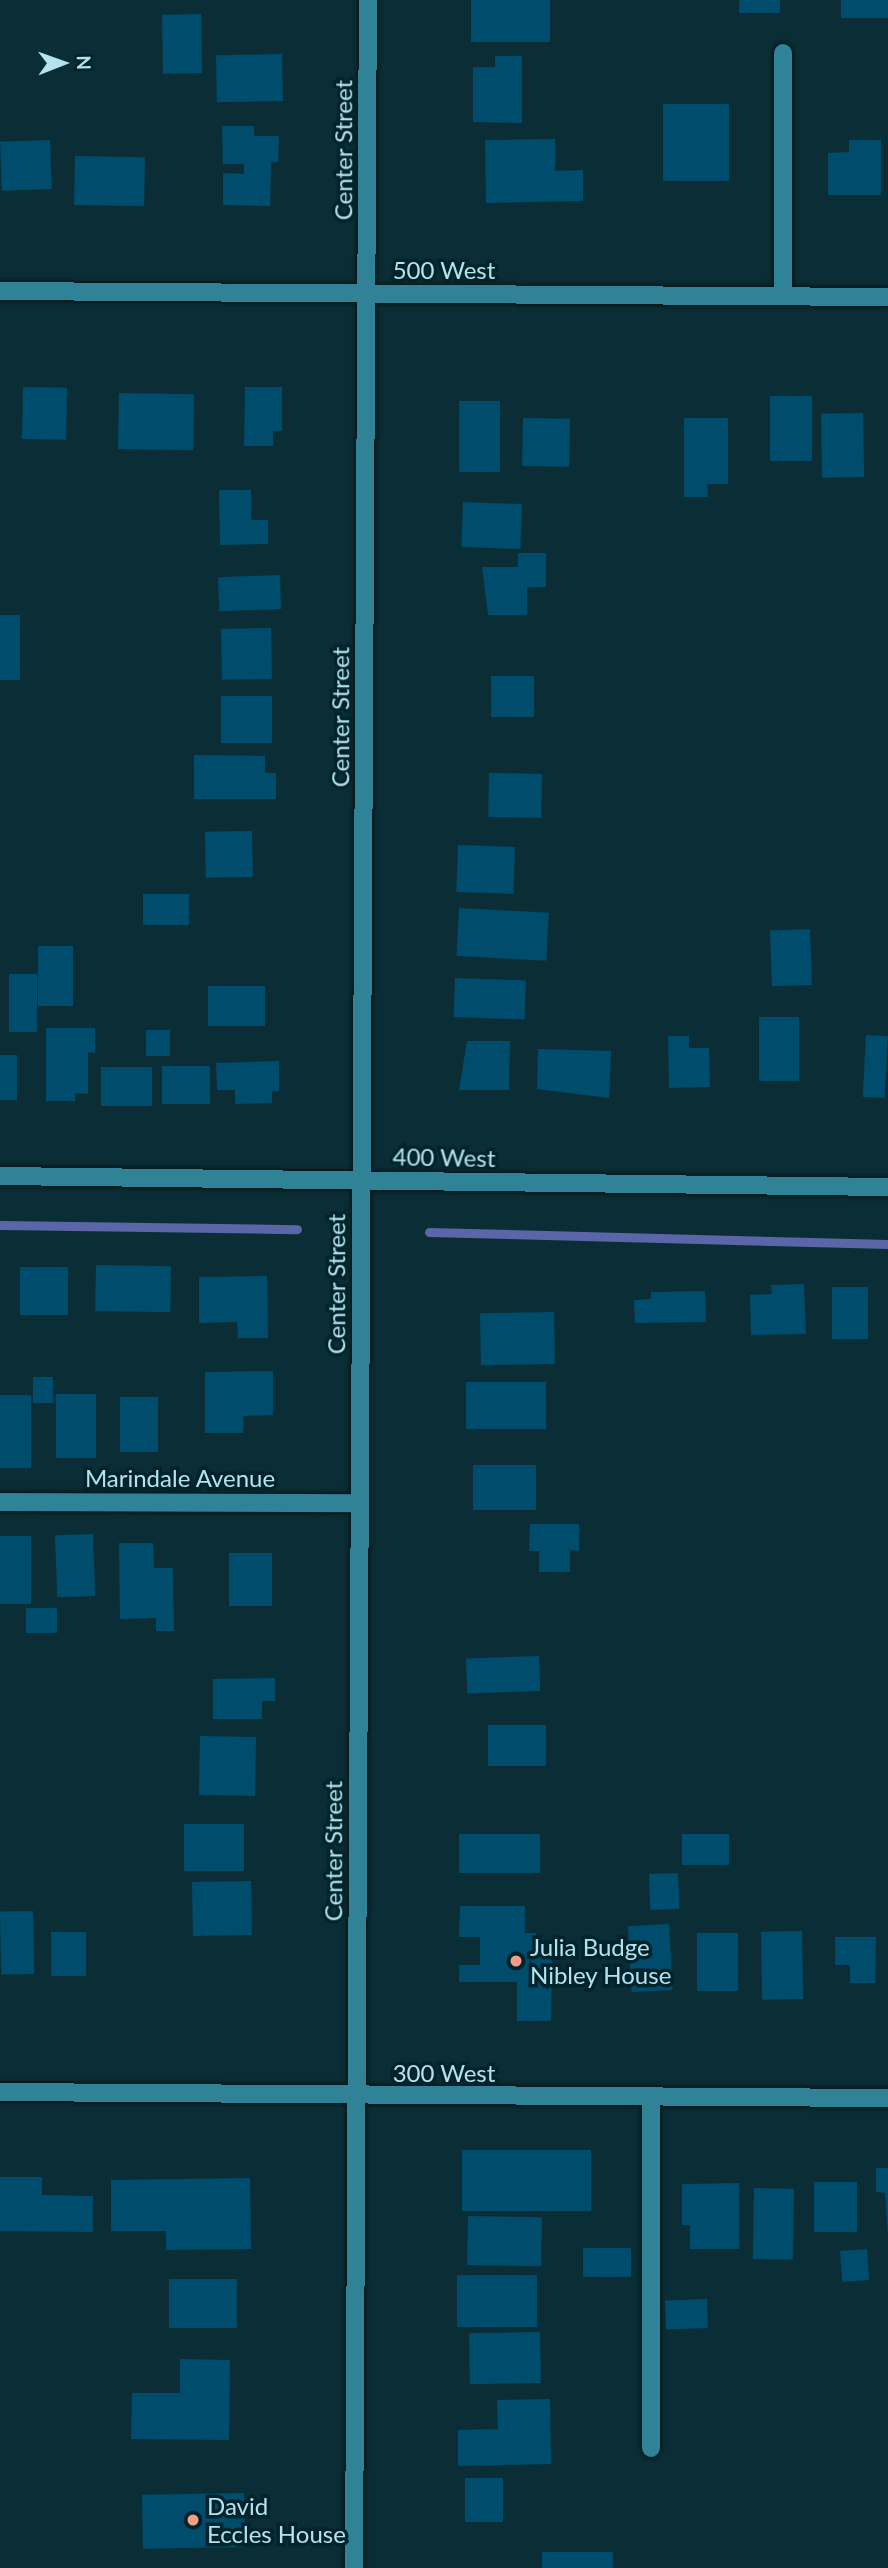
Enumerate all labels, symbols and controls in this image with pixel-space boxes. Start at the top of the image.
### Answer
north arrow [28,28,98,98]
text: N [73,55,96,70]
street label: Center Street [329,80,357,220]
street label: 500 West [392,256,496,284]
street label: Center Street [326,647,354,787]
street label: 400 West [392,1142,496,1172]
street label: Center Street [322,1214,350,1354]
street label: Marindale Avenue [84,1464,276,1492]
street label: Center Street [319,1781,347,1921]
place label: Julia Budge Nibley House [530,1933,672,1989]
marker: Julia Budge Nibley House [508,1953,524,1969]
street label: 300 West [392,2059,496,2087]
place label: David Eccles House [207,2492,346,2548]
marker: David Eccles House [185,2512,201,2528]

